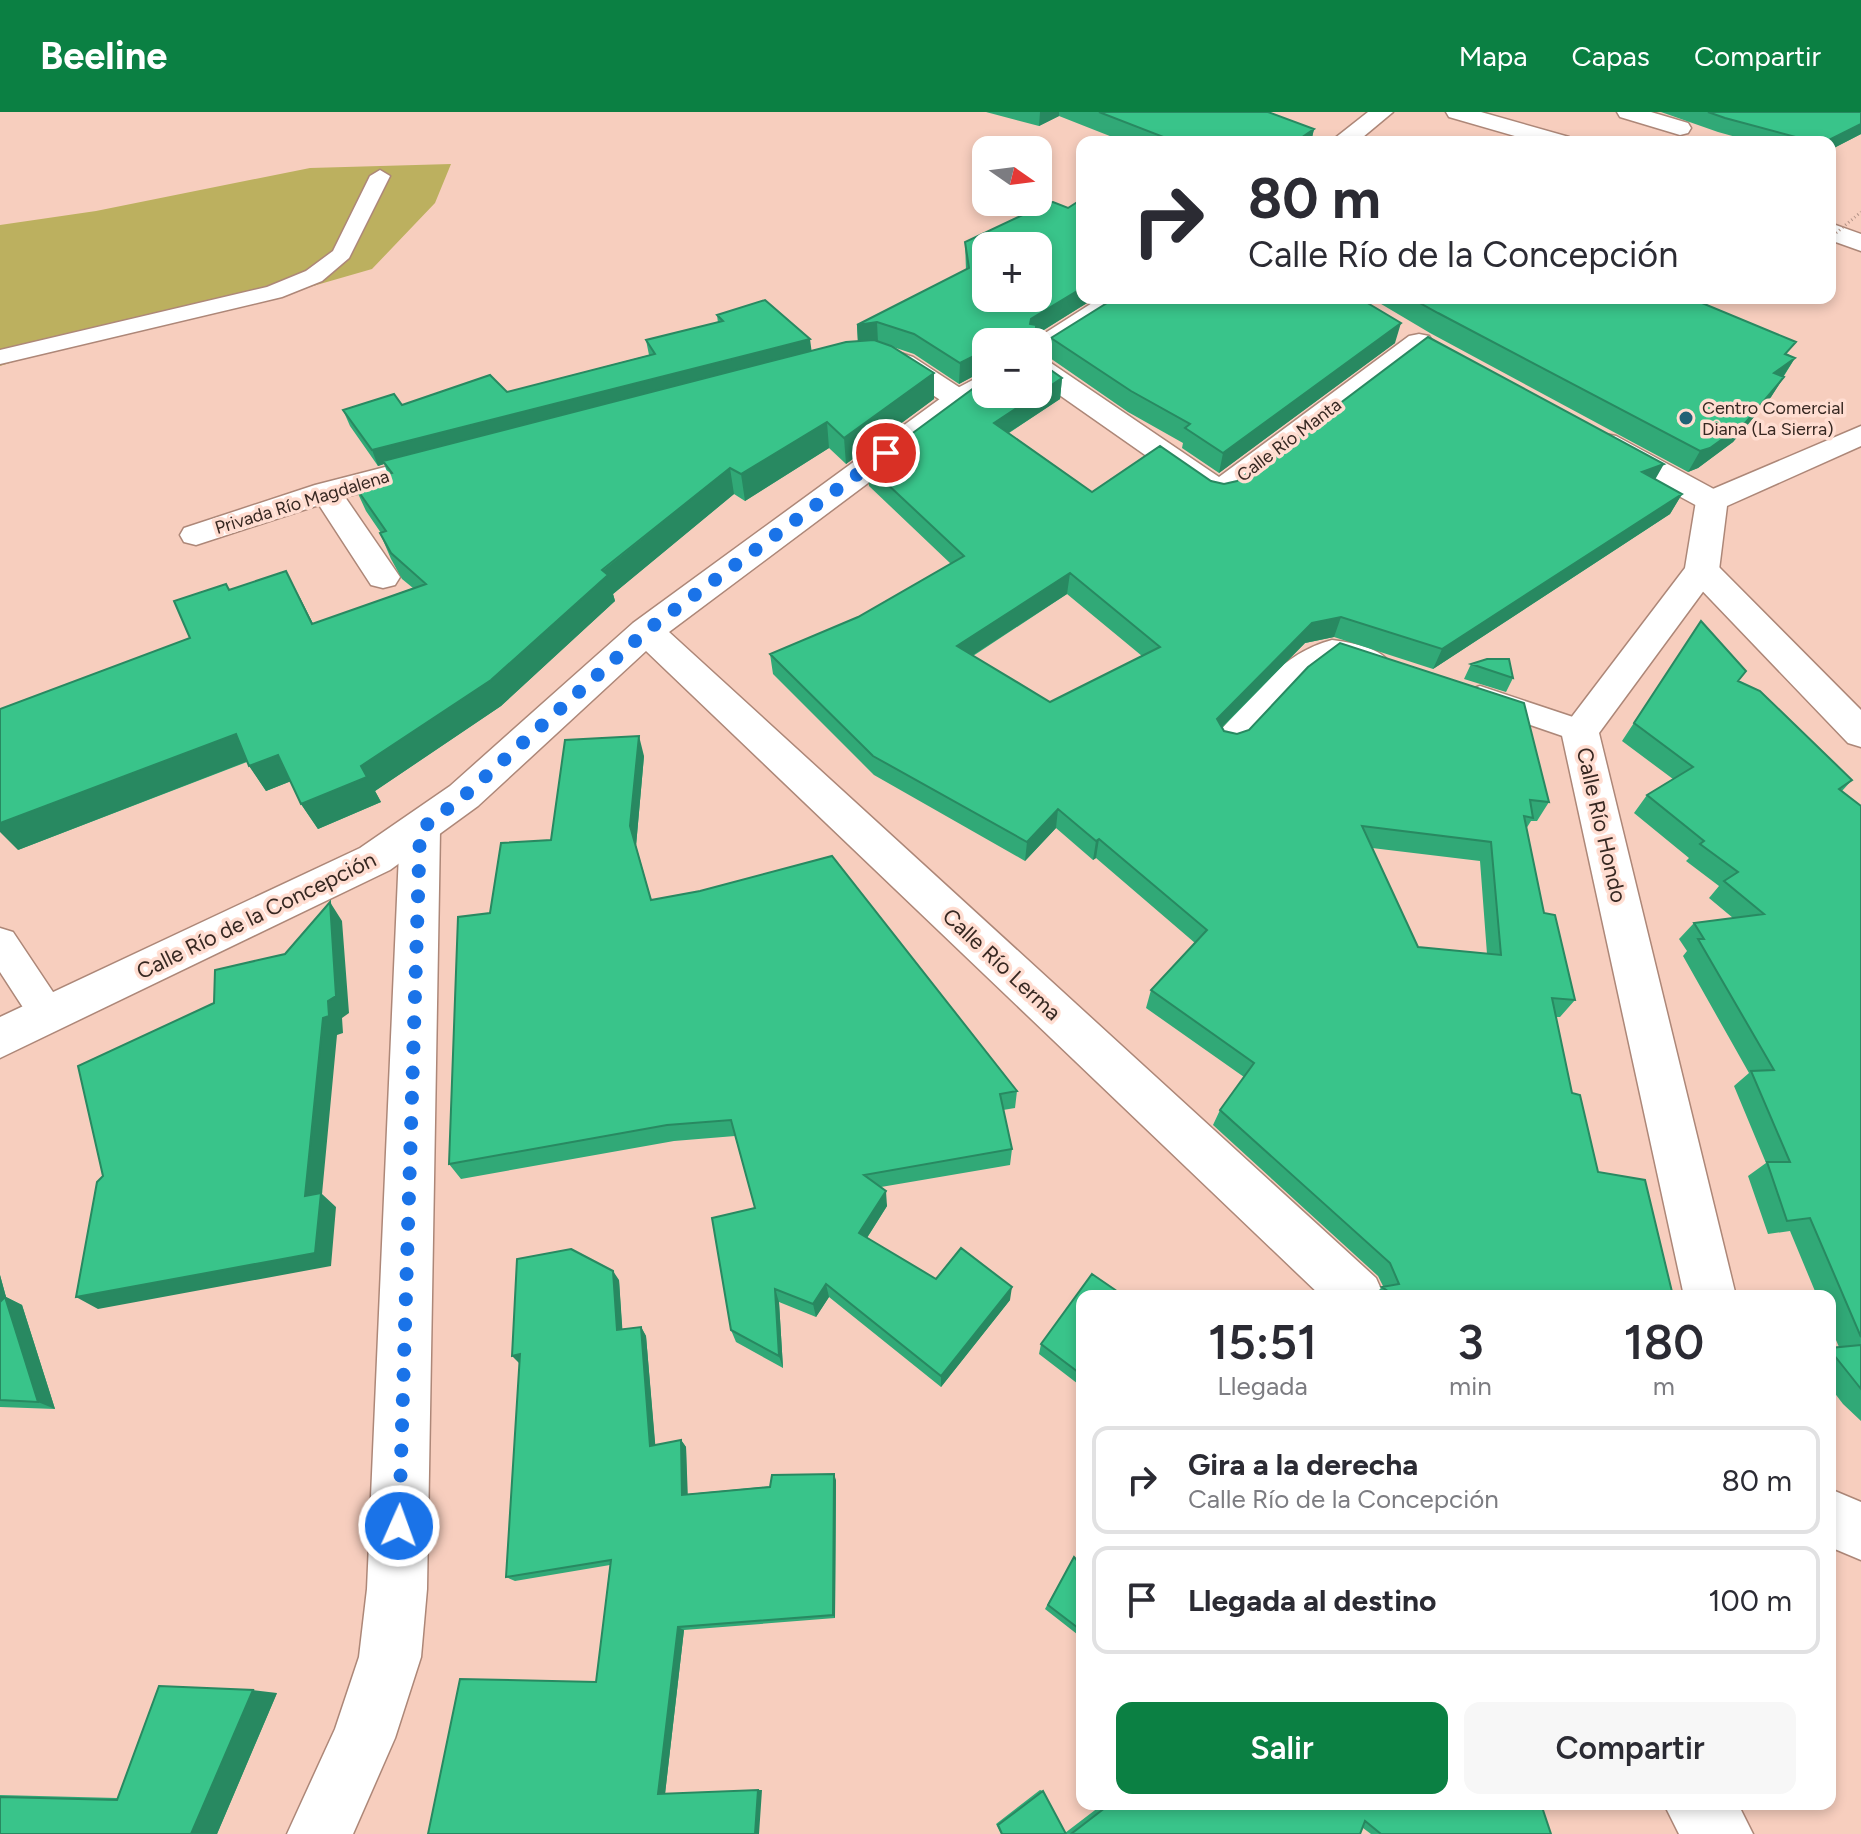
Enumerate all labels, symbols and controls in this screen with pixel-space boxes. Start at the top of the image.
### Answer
text: Beeline [40,33,167,79]
text: Mapa [1459,39,1528,73]
text: Capas [1572,39,1650,73]
text: Compartir [1694,39,1821,73]
north arrow [972,136,1052,216]
map controls [972,136,1052,408]
text: 80 m [1248,165,1381,232]
icon: right [1116,168,1220,272]
button: + [972,232,1052,312]
text: Calle Río de la Concepción [1248,233,1678,276]
button: − [972,328,1052,408]
street label: Calle Río Manta [1232,394,1346,486]
place label: Centro Comercial Diana (La Sierra) [1702,397,1844,440]
marker: Centro Comercial Diana (La Sierra) [1677,409,1695,427]
pin [852,419,920,487]
icon: arrive [864,431,908,475]
street label: Privada Río Magdalena [212,465,392,539]
street label: Calle Río Hondo [1571,745,1632,905]
street label: Calle Río de la Concepción [132,846,380,985]
street label: Calle Río Lerma [937,903,1066,1026]
text: 15:51 [1208,1313,1317,1371]
text: 3 [1457,1313,1484,1371]
text: 180 [1624,1313,1704,1371]
text: Llegada [1217,1370,1308,1402]
text: min [1449,1370,1492,1402]
text: m [1653,1370,1675,1402]
text: Gira a la derecha [1188,1446,1418,1483]
icon: right [1120,1458,1164,1502]
text: 80 m [1721,1462,1792,1499]
text: Calle Río de la Concepción [1188,1483,1499,1515]
position arrow [357,1484,441,1568]
icon: arrive [1120,1578,1164,1622]
text: Llegada al destino [1188,1582,1436,1619]
text: 100 m [1708,1582,1792,1619]
button: Salir [1116,1702,1448,1794]
button: Compartir [1464,1702,1796,1794]

